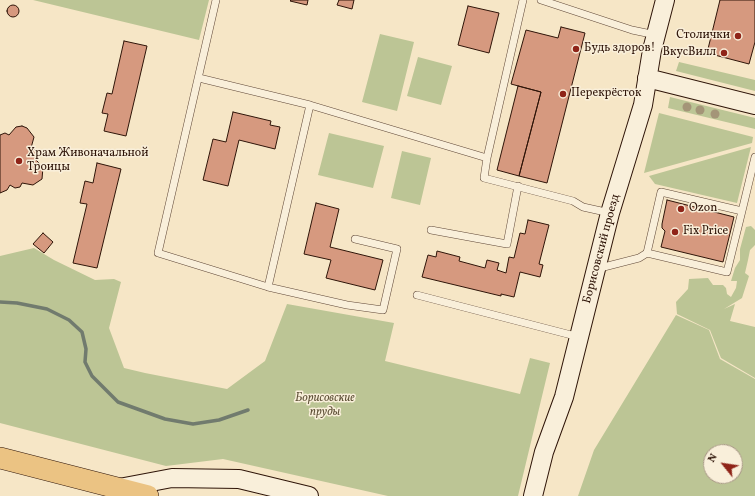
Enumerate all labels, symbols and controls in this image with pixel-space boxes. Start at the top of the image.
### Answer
place label: Столички [676,29,730,43]
marker: Столички [733,31,743,41]
place label: Будь здоров! [584,42,655,56]
marker: Будь здоров! [571,44,581,54]
place label: ВкусВилл [663,46,716,60]
marker: ВкусВилл [719,48,729,58]
place label: Перекрёсток [571,87,641,101]
marker: Перекрёсток [558,89,568,99]
place label: Храм Живоначальной Троицы [27,147,149,175]
marker: Храм Живоначальной Троицы [14,156,24,166]
street label: Борисовский проезд [580,193,624,305]
place label: Ozon [689,202,717,216]
marker: Ozon [676,204,686,214]
place label: Fix Price [683,225,728,239]
marker: Fix Price [670,227,680,237]
park label: Борисовские пруды [295,392,355,420]
north arrow [703,444,743,484]
text: N [705,451,722,465]

